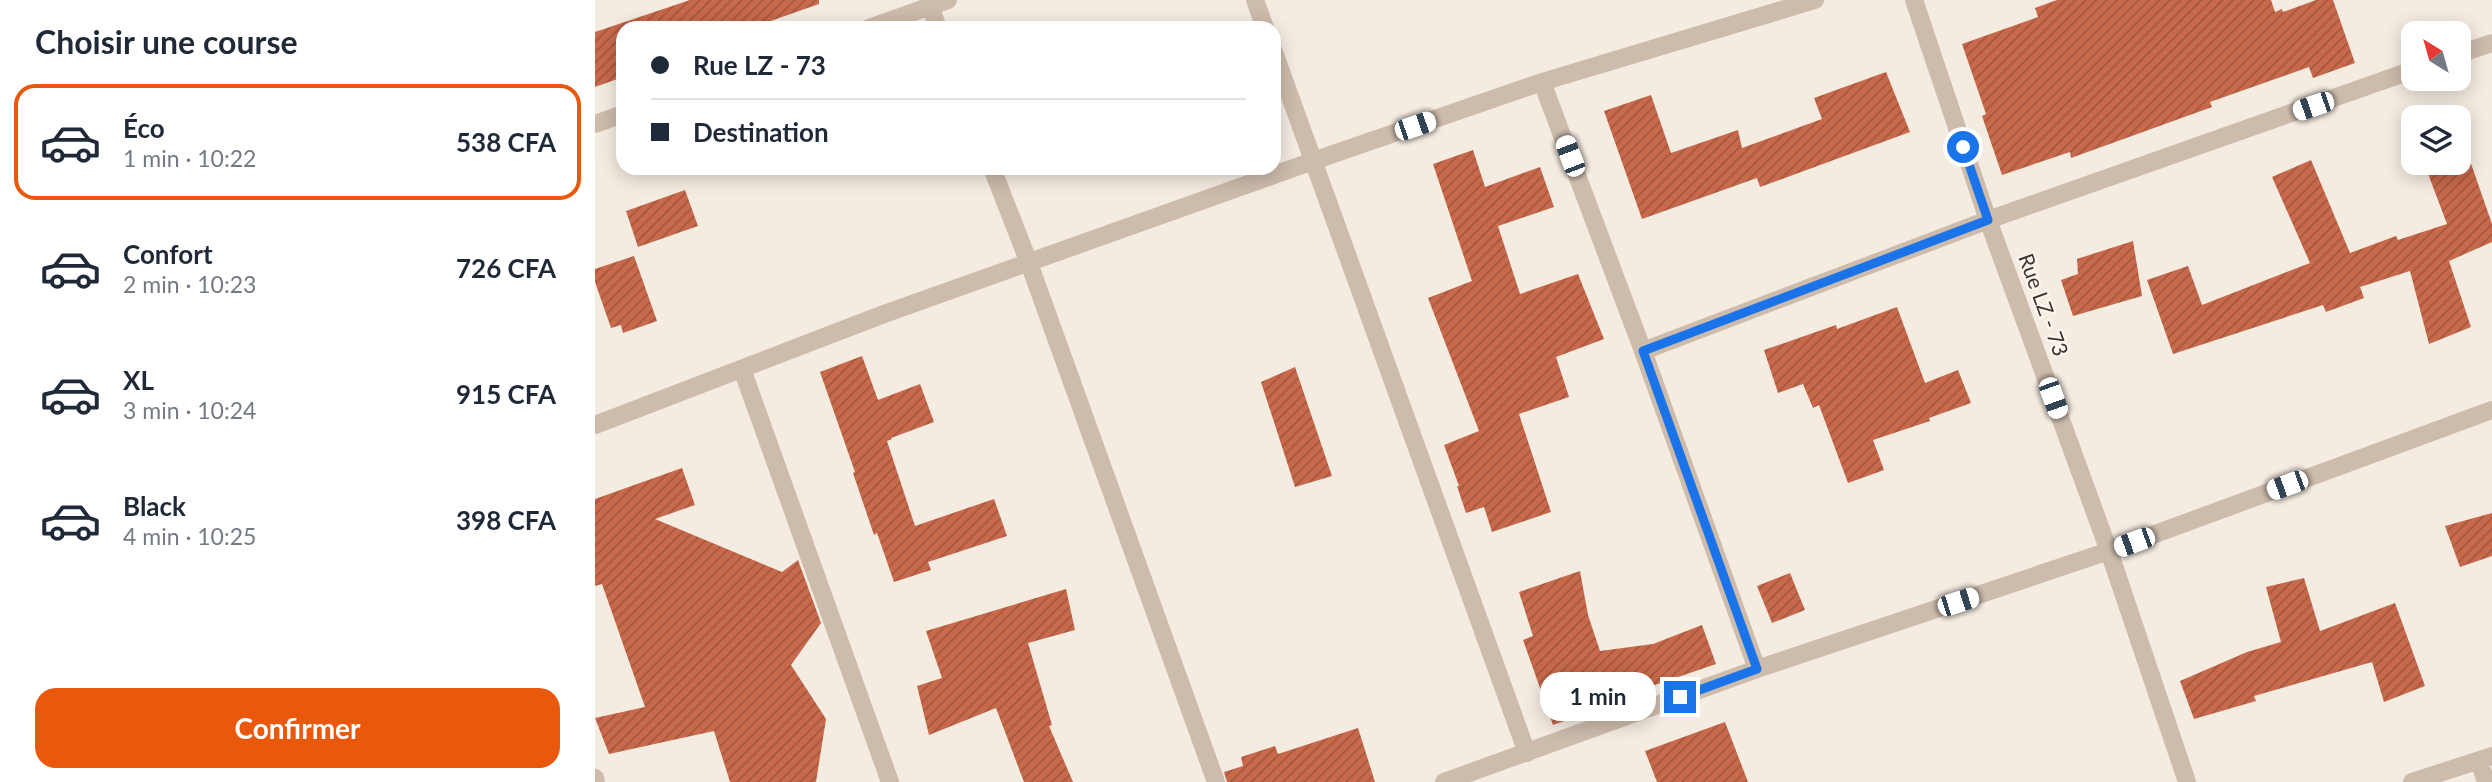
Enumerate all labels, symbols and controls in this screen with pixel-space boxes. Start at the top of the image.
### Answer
north arrow [2401,21,2471,91]
map controls [2401,21,2471,175]
text: Choisir une course [35,22,298,61]
text: Rue LZ - 73 [693,49,826,81]
car [2290,89,2337,123]
button: layers [2401,105,2471,175]
car [1392,109,1439,143]
icon: car [39,111,102,174]
text: Éco [123,112,165,144]
text: Destination [693,116,829,148]
text: 538 CFA [456,126,556,158]
route start [1947,131,1979,163]
car [1553,133,1588,179]
text: 1 min · 10:22 [123,144,256,172]
icon: car [39,237,102,300]
text: Confort [123,238,213,270]
street label: Rue LZ - 73 [2014,250,2074,359]
text: 726 CFA [456,252,556,284]
text: 2 min · 10:23 [123,270,256,298]
icon: car [39,363,102,426]
text: XL [123,364,154,396]
car [2036,375,2071,421]
text: 915 CFA [456,378,556,410]
text: 3 min · 10:24 [123,396,256,424]
car [2264,468,2311,502]
icon: car [39,489,102,552]
text: Black [123,490,186,522]
text: 398 CFA [456,504,556,536]
text: 4 min · 10:25 [123,522,256,550]
car [2111,525,2158,559]
car [1935,586,1982,618]
callout: 1 min [1540,672,1655,722]
route end [1664,681,1696,713]
text: 1 min [1569,682,1627,710]
button: Confirmer [35,688,560,768]

